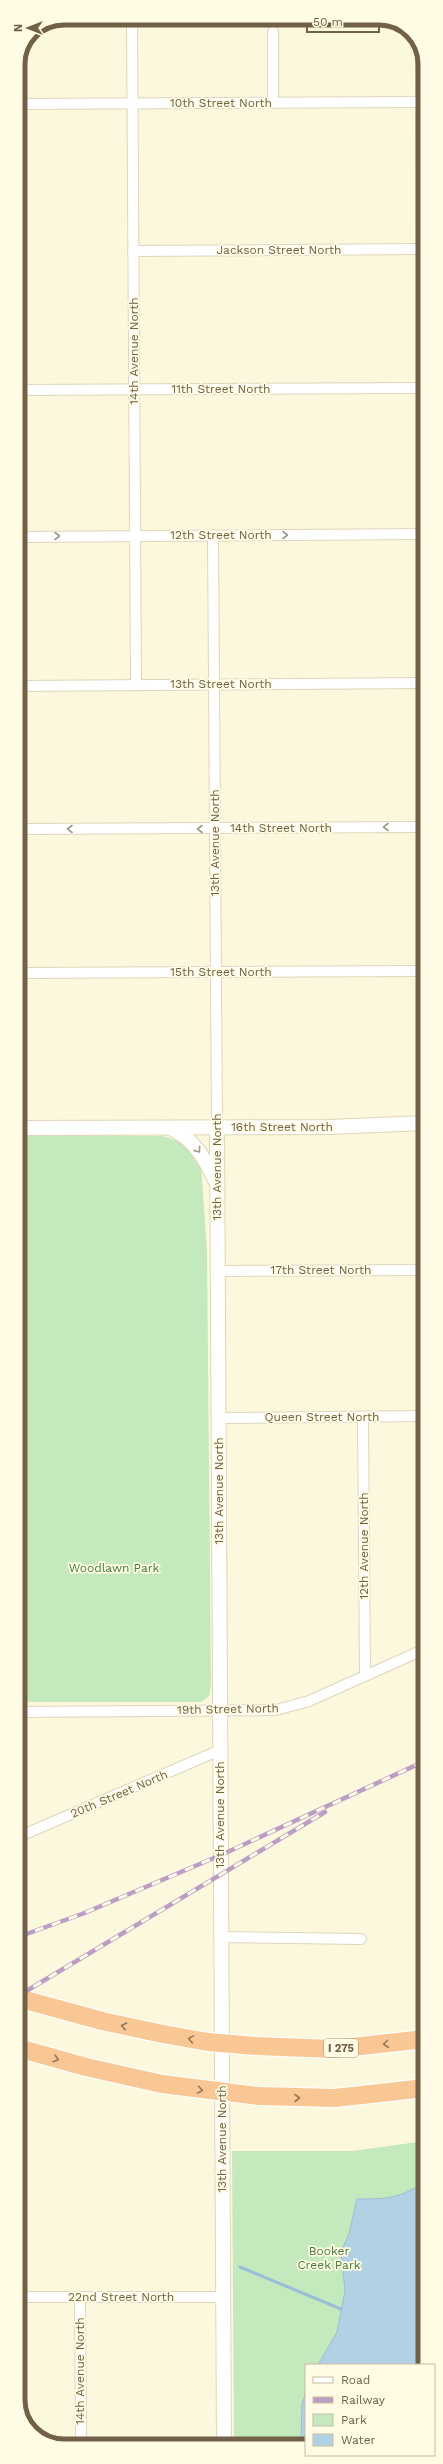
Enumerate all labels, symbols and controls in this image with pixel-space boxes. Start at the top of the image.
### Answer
north arrow [8,8,48,48]
scale bar [307,8,379,34]
text: 50 m [313,15,343,29]
text: N [12,24,25,32]
street label: 10th Street North [170,96,272,110]
street label: Jackson Street North [217,243,341,257]
street label: 14th Avenue North [127,297,141,405]
street label: 11th Street North [171,382,271,396]
street label: 12th Street North [170,528,272,542]
one-way arrow [282,531,288,539]
one-way arrow [54,532,60,540]
street label: 13th Street North [170,677,272,691]
street label: 13th Avenue North [208,789,222,897]
street label: 14th Street North [230,821,332,835]
one-way arrow [383,823,389,831]
one-way arrow [197,824,203,833]
one-way arrow [67,825,73,833]
street label: 15th Street North [170,965,272,979]
street label: 13th Avenue North [210,1113,224,1221]
street label: 16th Street North [231,1120,333,1134]
one-way arrow [194,1145,201,1152]
street label: 17th Street North [270,1263,372,1277]
street label: Queen Street North [265,1410,379,1424]
street label: 13th Avenue North [212,1437,226,1545]
street label: 12th Avenue North [357,1492,371,1600]
park label: Woodlawn Park [69,1561,160,1575]
street label: 19th Street North [177,1701,279,1717]
street label: 13th Avenue North [213,1761,227,1869]
street label: 20th Street North [68,1767,170,1821]
one-way arrow [121,2023,128,2031]
one-way arrow [188,2035,194,2044]
road number: I 275 [324,2039,358,2057]
one-way arrow [383,2039,389,2048]
one-way arrow [52,2054,59,2063]
one-way arrow [197,2085,203,2094]
street label: 13th Avenue North [215,2085,229,2193]
one-way arrow [294,2094,300,2102]
park label: Booker Creek Park [297,2244,361,2272]
street label: 22nd Street North [68,2290,174,2304]
street label: 14th Avenue North [73,2317,87,2425]
legend [305,2364,435,2456]
text: Road [341,2373,370,2387]
text: Railway [341,2393,386,2407]
text: Park [341,2413,367,2427]
text: Water [341,2433,376,2447]

